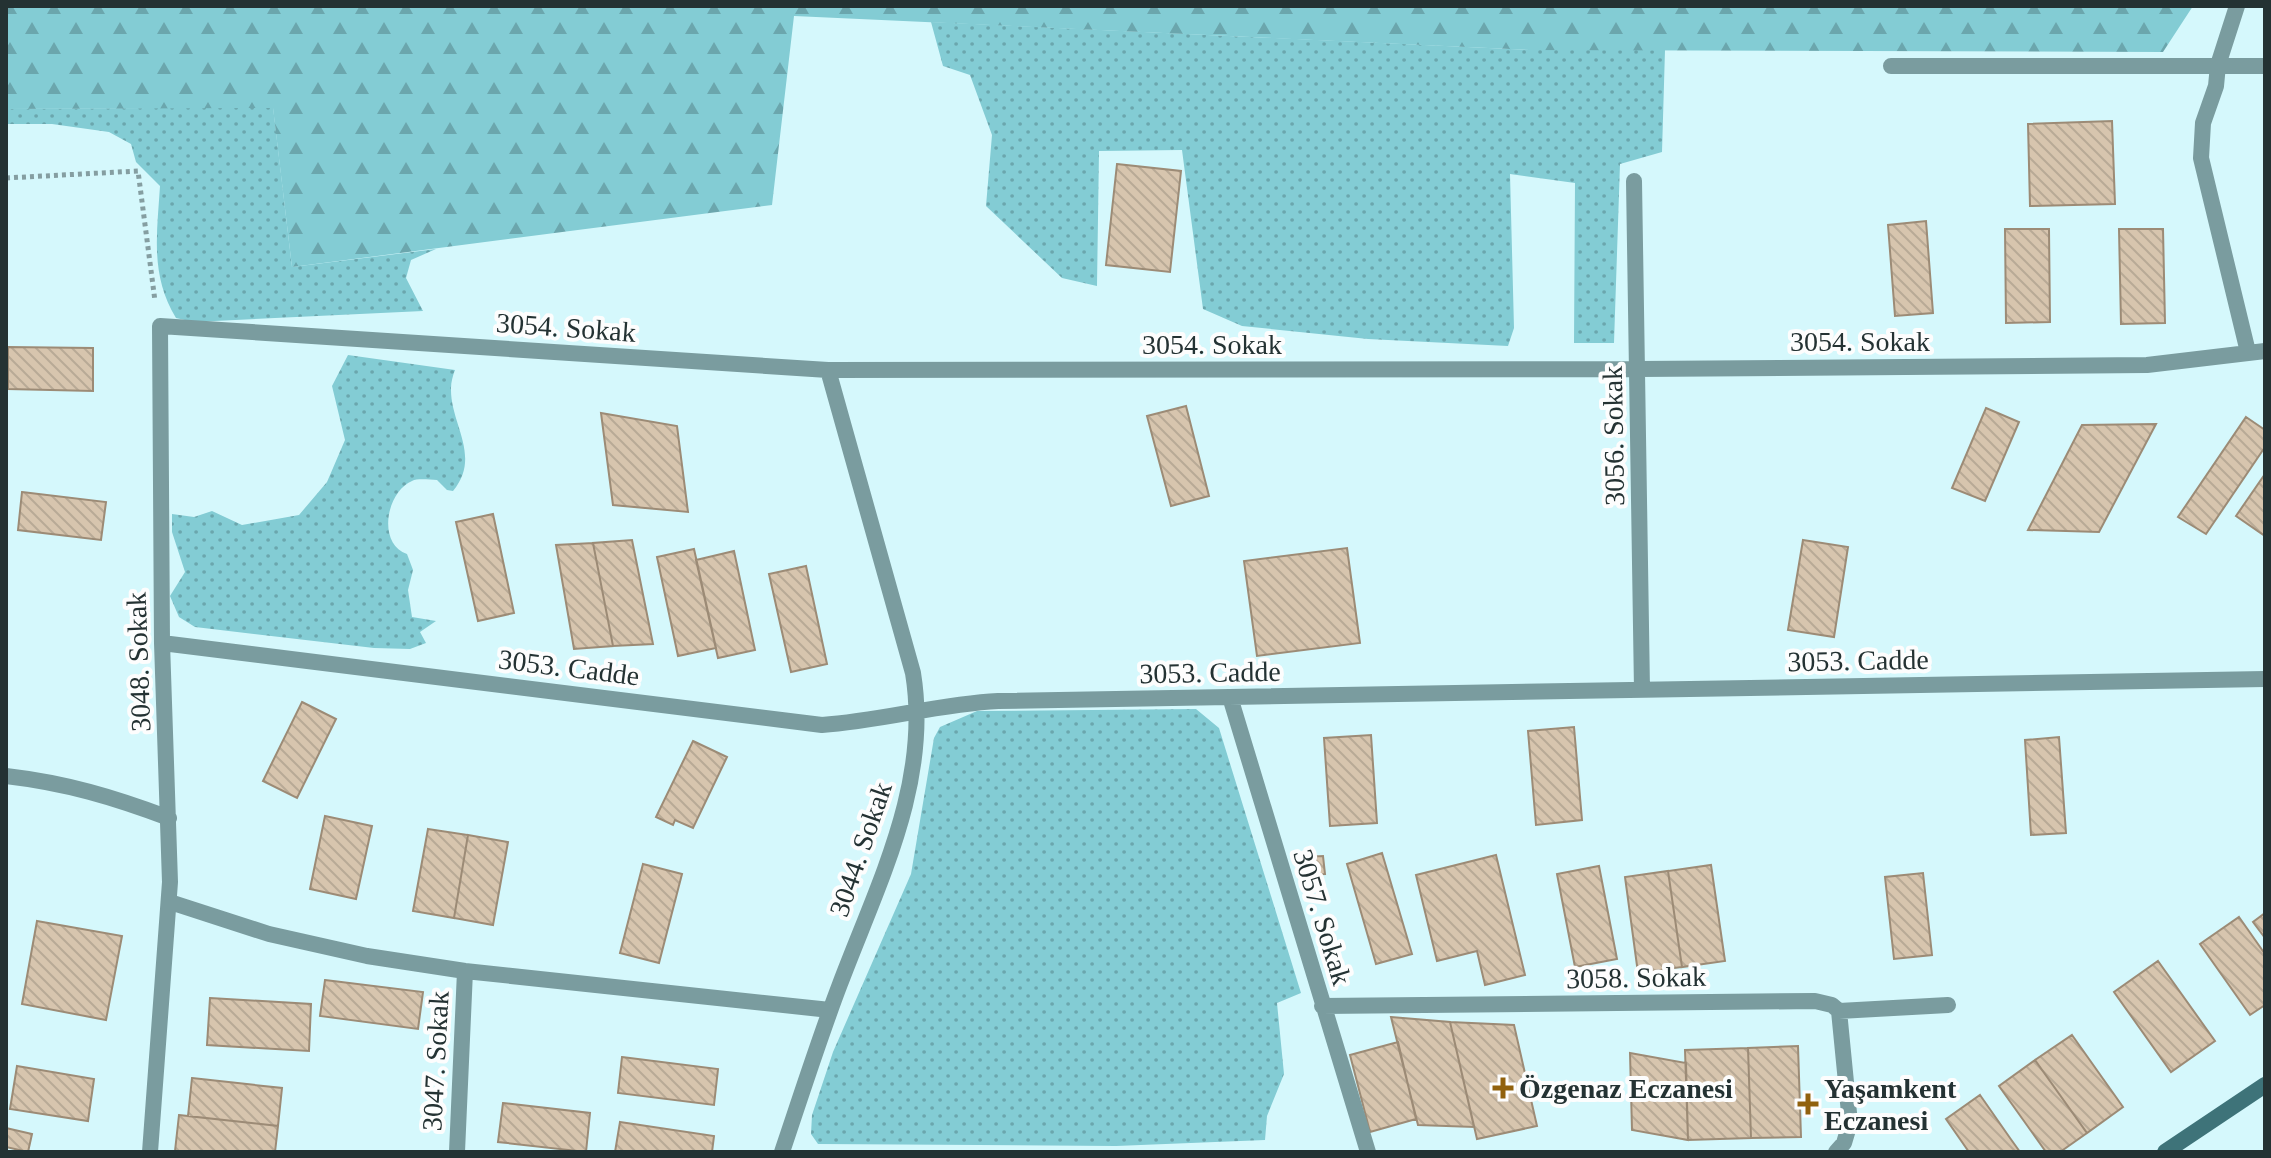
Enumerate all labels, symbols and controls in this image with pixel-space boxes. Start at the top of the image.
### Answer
street label: 3054. Sokak [495,307,637,348]
street label: 3054. Sokak [1790,326,1930,357]
street label: 3054. Sokak [1142,329,1282,360]
street label: 3056. Sokak [1597,366,1630,506]
street label: 3048. Sokak [121,591,156,732]
street label: 3053. Cadde [497,643,641,692]
street label: 3053. Cadde [1787,644,1929,677]
street label: 3053. Cadde [1139,656,1281,689]
street label: 3044. Sokak [823,778,898,920]
street label: 3057. Sokak [1287,846,1358,989]
street label: 3058. Sokak [1566,961,1706,994]
street label: 3047. Sokak [416,990,455,1132]
place label: Özgenaz Eczanesi [1519,1073,1733,1104]
place label: Yaşamkent Eczanesi [1824,1073,1957,1136]
marker: Özgenaz Eczanesi [1494,1079,1512,1097]
marker: Yaşamkent Eczanesi [1799,1095,1817,1113]

